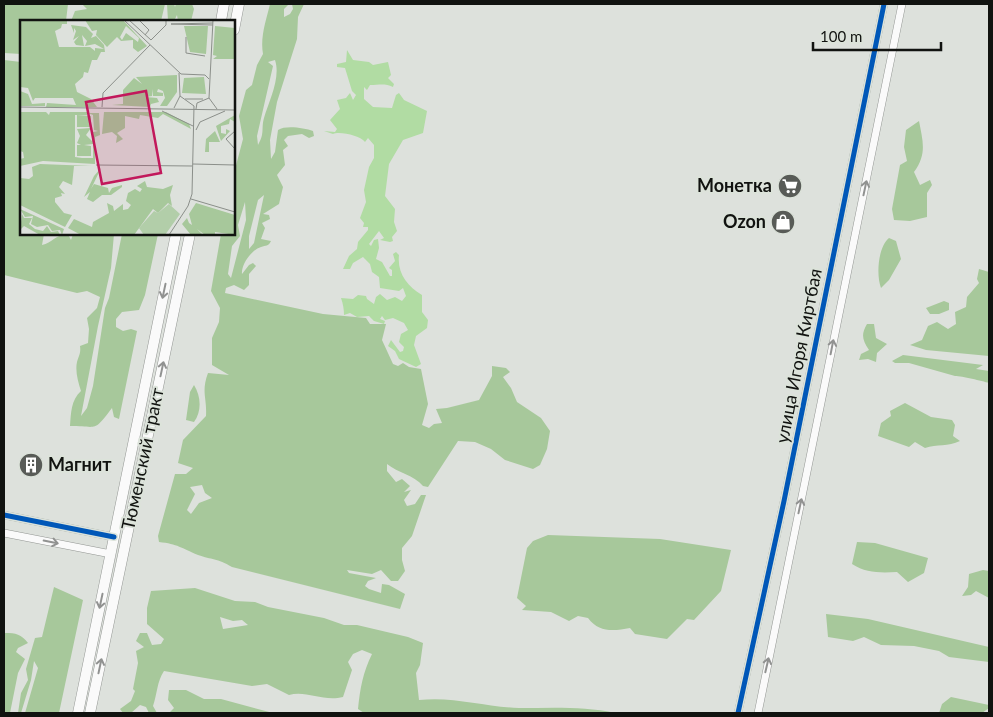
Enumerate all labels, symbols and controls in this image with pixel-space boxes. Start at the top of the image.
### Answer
inset map [20,20,235,235]
scale bar [813,20,940,52]
text: 100 m [820,27,862,45]
supermarket icon: Монетка [777,173,803,199]
place label: Монетка [697,174,772,196]
one-way arrow [860,180,870,196]
shop icon: Ozon [770,209,796,235]
place label: Ozon [723,210,766,232]
street label: улица Игоря Киртбая [770,267,826,445]
one-way arrow [159,283,169,299]
one-way arrow [828,339,837,355]
one-way arrow [158,362,167,378]
street label: Тюменский тракт [116,386,168,532]
building icon: Магнит [18,452,44,478]
place label: Магнит [48,453,112,475]
one-way arrow [796,499,805,515]
one-way arrow [43,538,59,548]
one-way arrow [96,593,105,609]
one-way arrow [95,658,105,674]
one-way arrow [762,658,772,674]

